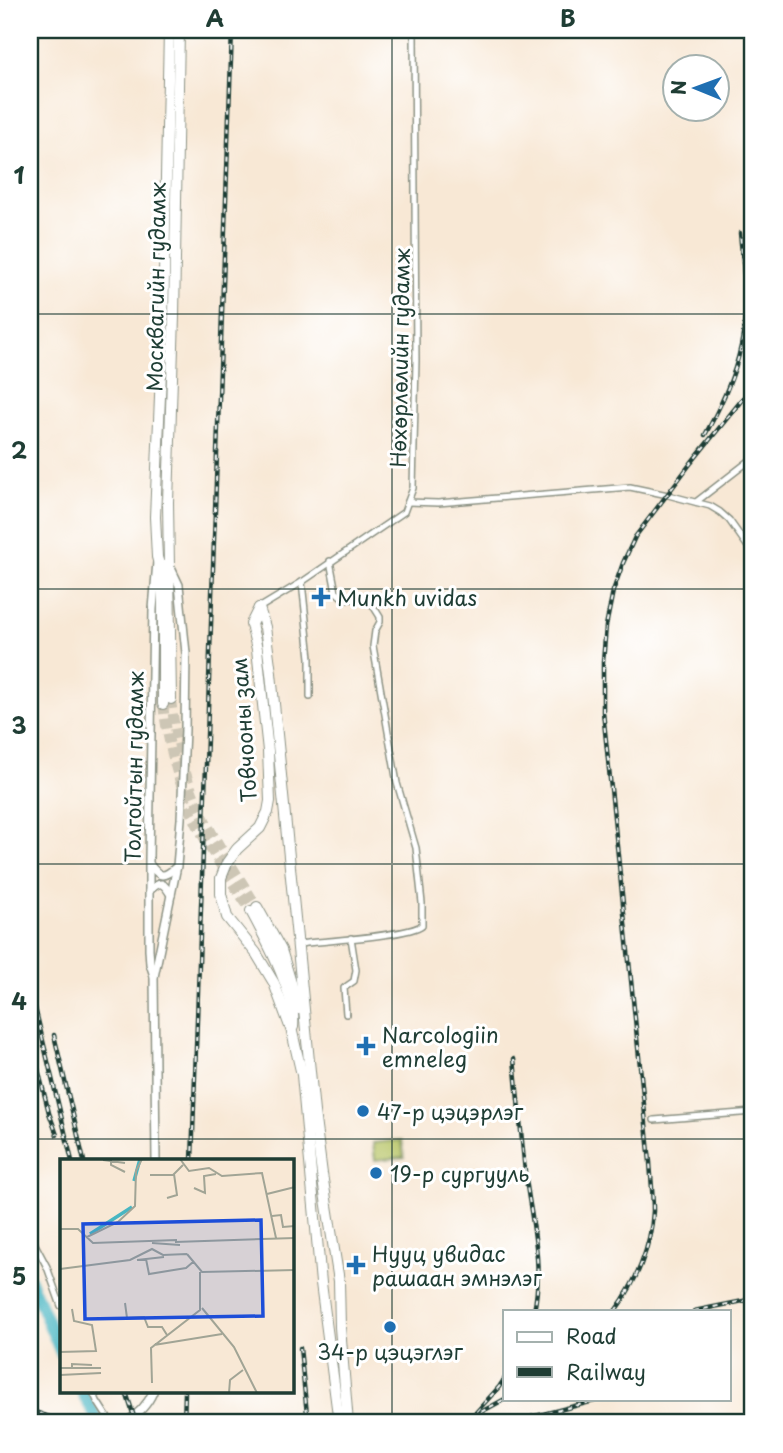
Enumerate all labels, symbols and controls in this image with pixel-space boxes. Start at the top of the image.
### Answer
text: A [206,0,224,35]
text: B [560,0,576,35]
north arrow [660,52,730,122]
text: N [664,80,692,95]
text: 1 [14,157,25,192]
street label: Москвагийн гудамж [137,181,173,392]
street label: Нөхөрлөлийн гудамж [381,247,417,468]
text: 2 [11,432,27,467]
place label: Munkh uvidas [337,581,477,613]
marker: Munkh uvidas [311,587,331,607]
street label: Товчооны зам [222,656,264,804]
street label: Толгойтын гудамж [115,670,151,863]
text: 3 [11,707,27,742]
text: 4 [11,983,27,1018]
place label: Narcologiin emneleg [382,1018,499,1074]
marker: Narcologiin emneleg [356,1036,376,1056]
place label: 47-р цэцэрлэг [377,1095,524,1127]
marker: 47-р цэцэрлэг [355,1103,371,1119]
place label: 19-р сургууль [390,1157,529,1189]
inset map [60,1159,294,1394]
marker: 19-р сургууль [368,1165,384,1181]
place label: Нууц увидас рашаан эмнэлэг [372,1237,543,1293]
marker: Нууц увидас рашаан эмнэлэг [346,1255,366,1275]
text: 5 [12,1258,26,1293]
legend [503,1310,730,1400]
marker: 34-р цэцэглэг [382,1319,398,1335]
text: Road [566,1319,617,1351]
place label: 34-р цэцэглэг [317,1335,464,1367]
text: Railway [566,1355,646,1387]

